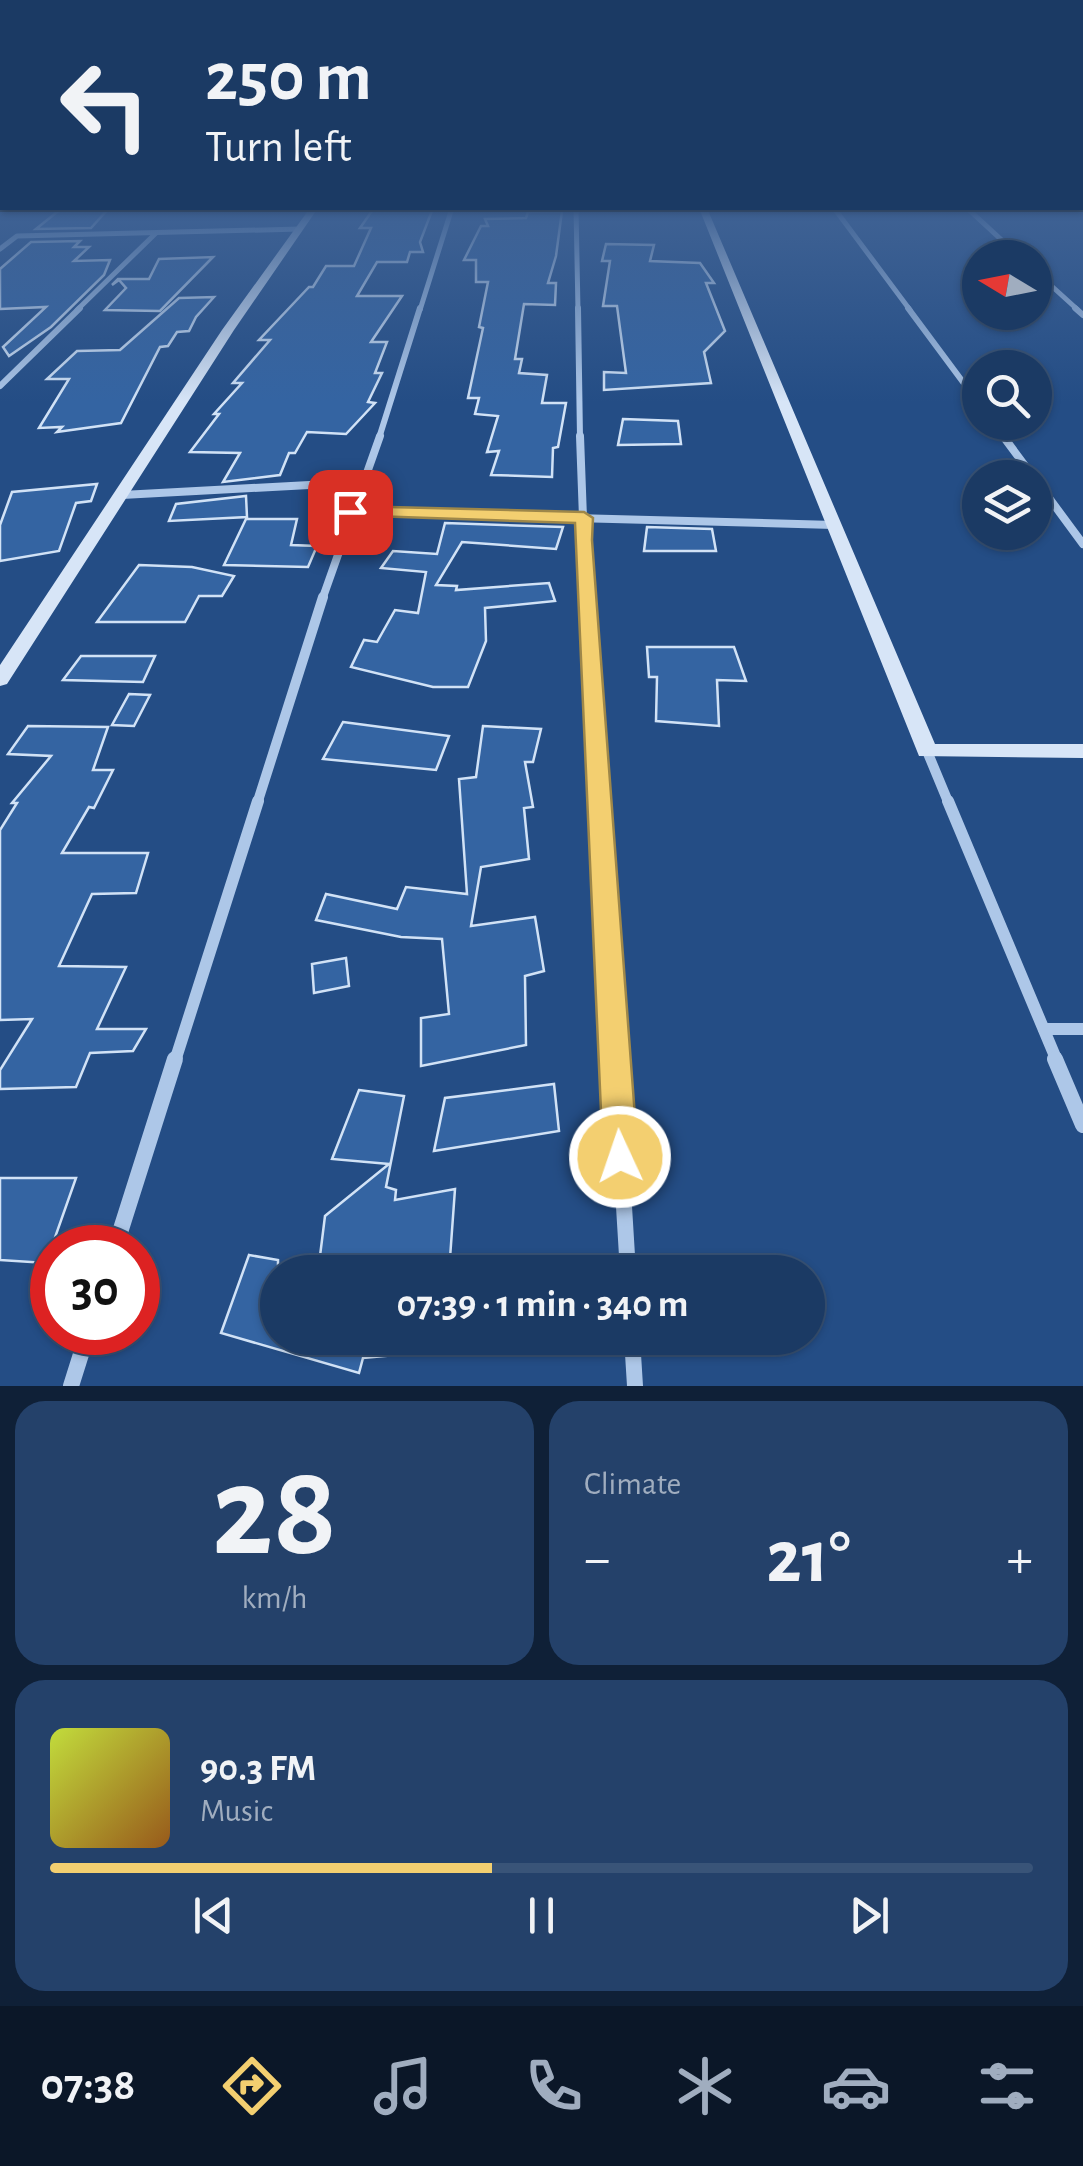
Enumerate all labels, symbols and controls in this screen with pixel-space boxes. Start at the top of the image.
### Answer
icon: left [40,40,170,170]
text: 250 m [205,43,372,113]
text: Turn left [205,125,352,170]
north arrow [962,240,1052,330]
map controls [962,240,1052,550]
button: search [962,350,1052,440]
button: layers [962,460,1052,550]
pin [308,470,393,555]
icon: arrive [323,485,378,540]
position arrow [568,1105,672,1209]
speed limit sign: 30 [30,1225,160,1355]
text: 07:39 · 1 min · 340 m [397,1286,688,1324]
text: 28 [212,1449,337,1579]
text: Climate [584,1468,681,1500]
text: 21° [766,1521,851,1596]
text: − [584,1532,610,1587]
text: + [1007,1532,1033,1587]
text: km/h [241,1582,308,1614]
text: 90.3 FM [200,1750,316,1788]
text: Music [200,1795,273,1827]
icon: previous [186,1888,241,1943]
icon: pause [514,1888,569,1943]
icon: next [842,1888,897,1943]
icon: directions [217,2051,287,2121]
icon: music [368,2051,438,2121]
icon: phone [519,2051,589,2121]
icon: climate [670,2051,740,2121]
icon: car [821,2051,891,2121]
icon: filters [972,2051,1042,2121]
text: 07:38 [41,2063,135,2108]

